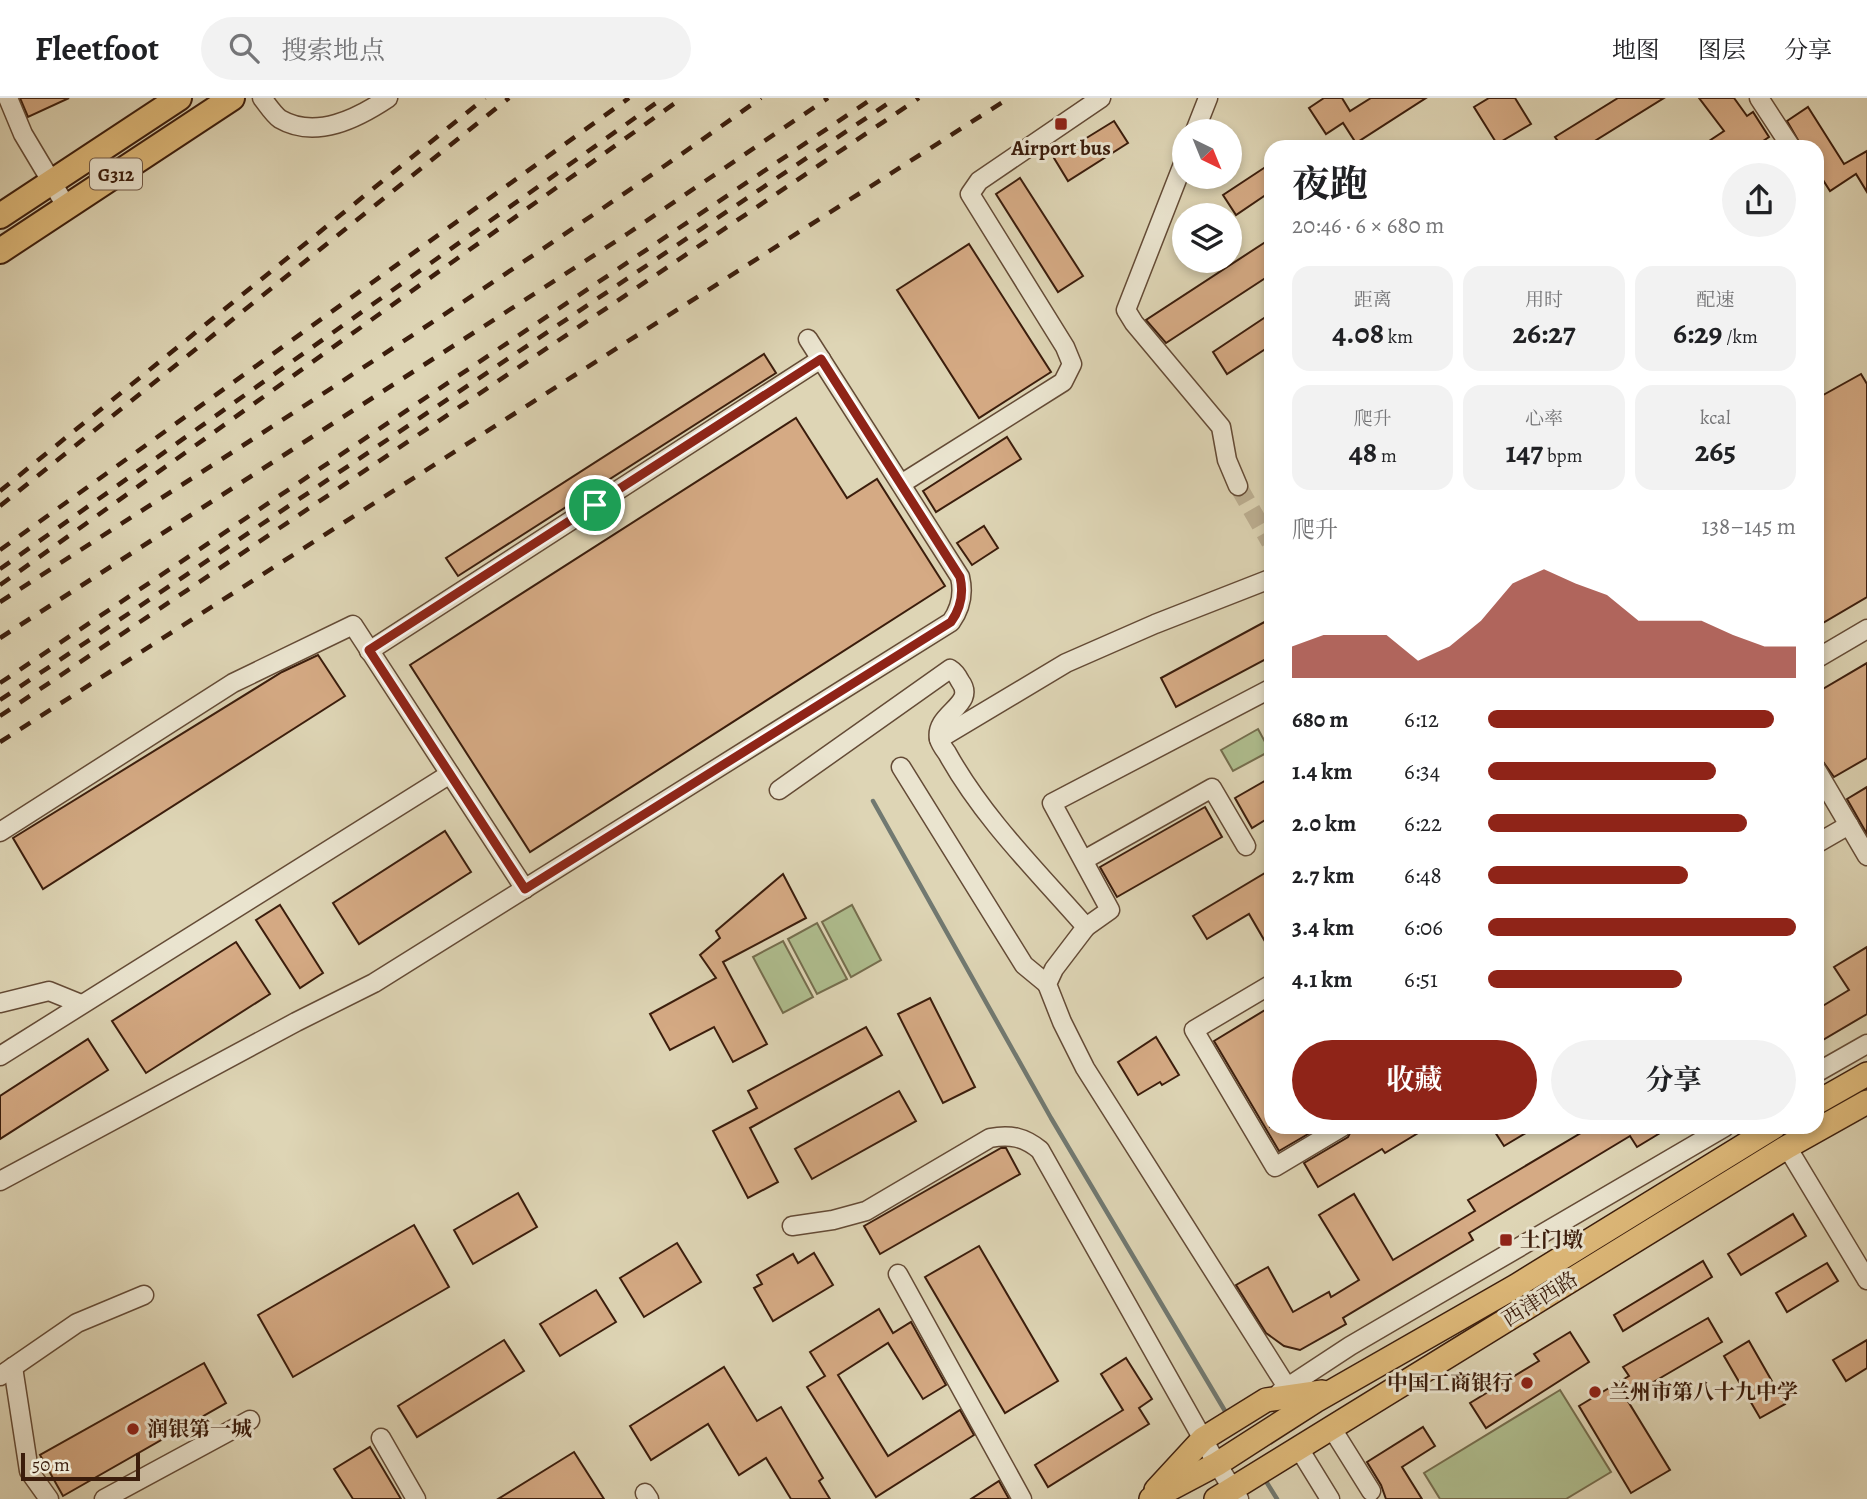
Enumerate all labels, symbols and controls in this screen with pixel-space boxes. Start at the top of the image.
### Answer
search box [201,17,691,80]
text: Fleetfoot [35,26,159,71]
icon: search [225,29,263,67]
text: 搜索地点 [281,33,385,68]
text: 地图 [1612,34,1660,66]
text: 图层 [1698,34,1746,66]
text: 分享 [1784,34,1832,66]
marker: Airport bus [1053,116,1069,132]
north arrow [1172,119,1242,189]
map controls [1172,119,1242,273]
place label: Airport bus [1010,134,1111,162]
road number: G312 [90,158,142,190]
text: 夜跑 [1292,158,1368,210]
button: share [1722,163,1796,237]
button: layers [1172,203,1242,273]
text: 20:46 · 6 × 680 m [1292,210,1444,241]
text: 距离 [1354,287,1392,313]
text: 用时 [1525,287,1563,313]
text: 配速 [1696,287,1734,313]
text: 4.08 [1332,313,1384,353]
text: 26:27 [1513,313,1575,353]
text: 6:29 [1673,313,1722,353]
text: km [1384,324,1413,350]
text: /km [1722,324,1758,350]
text: kcal [1700,405,1731,431]
text: 爬升 [1354,406,1392,432]
text: 心率 [1525,406,1563,432]
text: 265 [1695,431,1736,471]
text: 48 [1349,432,1377,472]
text: 147 [1506,432,1543,472]
text: m [1377,443,1397,469]
text: bpm [1543,443,1582,469]
pin [565,475,625,535]
icon: arrive [576,486,614,524]
text: 138–145 m [1702,511,1796,542]
text: 爬升 [1292,514,1338,545]
text: 680 m [1292,704,1349,735]
text: 6:12 [1404,704,1439,735]
text: 1.4 km [1292,756,1353,787]
text: 6:34 [1404,756,1440,787]
text: 2.0 km [1292,808,1356,839]
text: 6:22 [1404,808,1442,839]
text: 2.7 km [1292,860,1354,891]
text: 6:48 [1404,860,1442,891]
text: 3.4 km [1292,912,1354,943]
text: 6:06 [1404,912,1443,943]
text: 4.1 km [1292,964,1353,995]
text: 6:51 [1404,964,1438,995]
button: 收藏 [1292,1040,1537,1120]
button: 分享 [1551,1040,1796,1120]
place label: 土门墩 [1520,1226,1583,1254]
marker: 土门墩 [1498,1232,1514,1248]
street label: 西津西路 [1497,1265,1583,1333]
place label: 中国工商银行 [1387,1369,1513,1397]
marker: 中国工商银行 [1519,1375,1535,1391]
place label: 兰州市第八十九中学 [1609,1378,1798,1406]
marker: 兰州市第八十九中学 [1587,1384,1603,1400]
place label: 润银第一城 [147,1415,252,1443]
marker: 润银第一城 [125,1421,141,1437]
scale bar [21,1450,140,1482]
text: 50 m [32,1452,70,1478]

